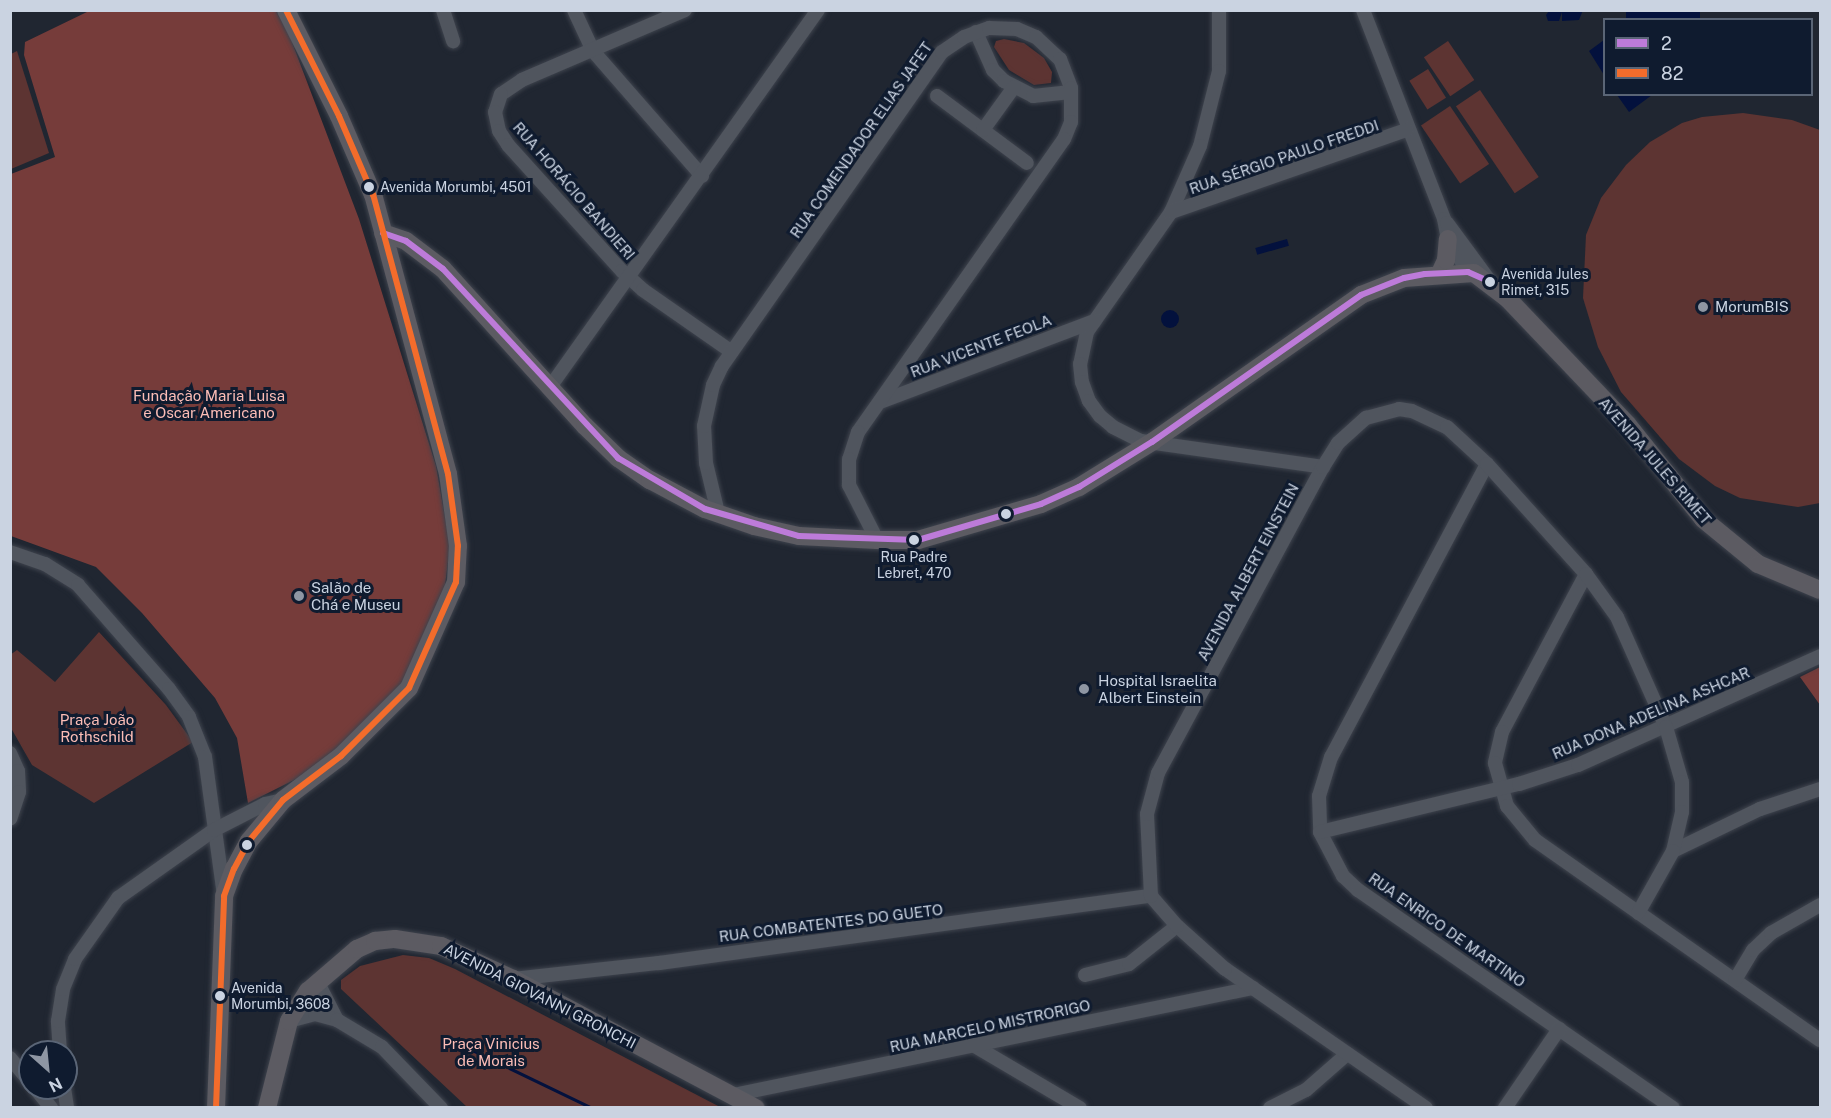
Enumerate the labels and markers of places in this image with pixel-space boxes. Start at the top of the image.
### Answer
place label: Avenida Morumbi, 4501 [380,179,532,195]
marker: Avenida Morumbi, 4501 [363,181,375,193]
place label: Avenida Jules Rimet, 315 [1501,266,1589,298]
marker: Avenida Jules Rimet, 315 [1484,276,1496,288]
place label: MorumBIS [1715,298,1789,316]
marker: MorumBIS [1696,300,1710,314]
unlabelled marker [1000,508,1012,520]
marker: Rua Padre Lebret, 470 [908,534,920,546]
place label: Rua Padre Lebret, 470 [877,549,951,582]
place label: Salão de Chá e Museu [311,578,401,613]
marker: Salão de Chá e Museu [292,589,306,603]
place label: Hospital Israelita Albert Einstein [1098,671,1217,706]
marker: Hospital Israelita Albert Einstein [1075,680,1093,698]
unlabelled marker [241,839,253,851]
place label: Avenida Morumbi, 3608 [231,980,331,1012]
marker: Avenida Morumbi, 3608 [214,990,226,1002]

